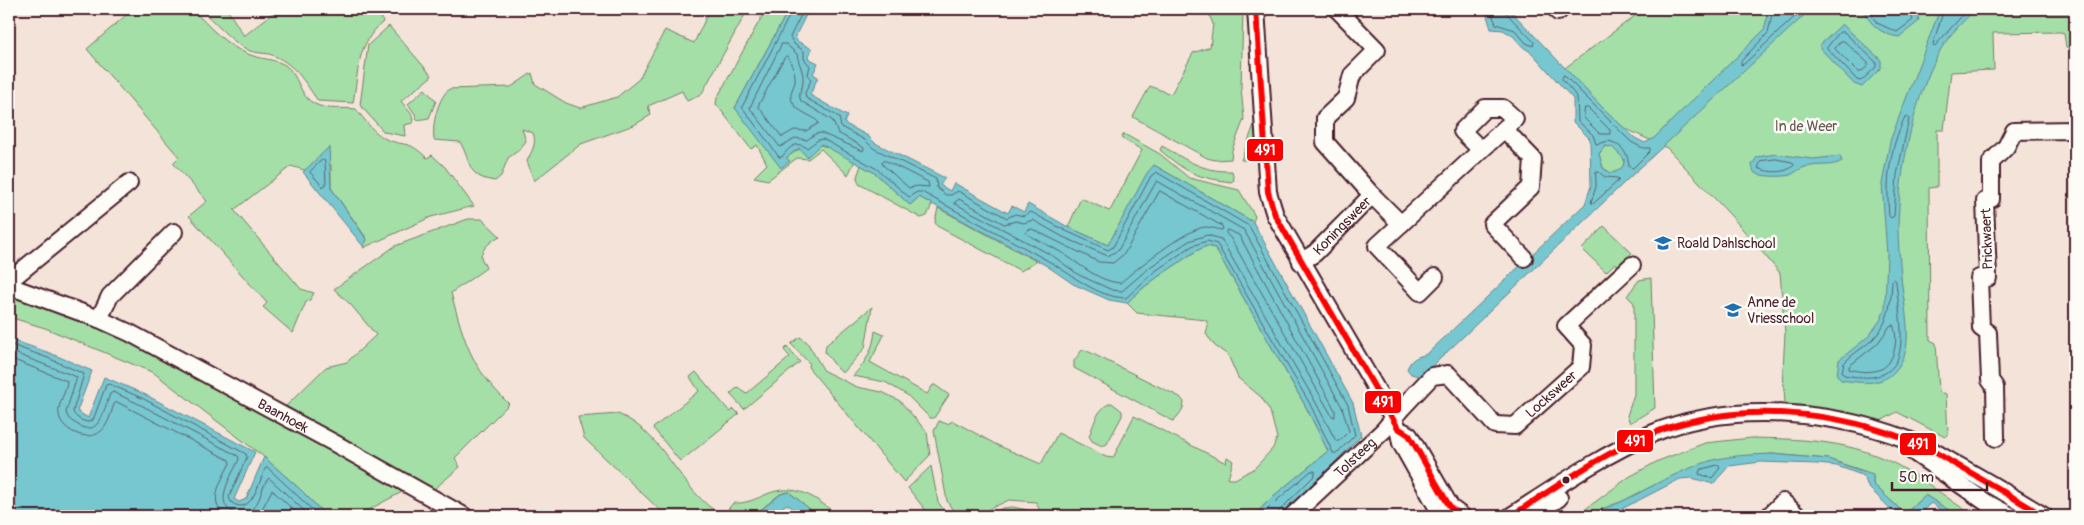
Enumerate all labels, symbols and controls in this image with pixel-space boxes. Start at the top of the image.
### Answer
park label: In de Weer [1775,118,1837,135]
line badge: 491 [1246,138,1284,162]
text: 491 [1255,142,1275,159]
street label: Koningsweer [1309,193,1374,259]
street label: Prickwaert [1977,208,1997,270]
school or university icon: Roald Dahlschool [1653,233,1673,253]
place label: Roald Dahlschool [1677,235,1776,252]
place label: Anne de Vriesschool [1747,294,1814,327]
school or university icon: Anne de Vriesschool [1723,300,1743,320]
street label: Locksweer [1522,367,1580,421]
line badge: 491 [1364,390,1402,414]
text: 491 [1373,394,1393,411]
street label: Baanhoek [255,395,312,436]
line badge: 491 [1616,429,1654,453]
line badge: 491 [1899,432,1937,456]
text: 491 [1625,433,1645,450]
street label: Tolsteeg [1330,434,1379,481]
text: 491 [1908,436,1928,453]
scale bar [1892,460,1986,492]
text: 50 m [1899,468,1934,487]
unlabelled marker [1561,475,1571,485]

